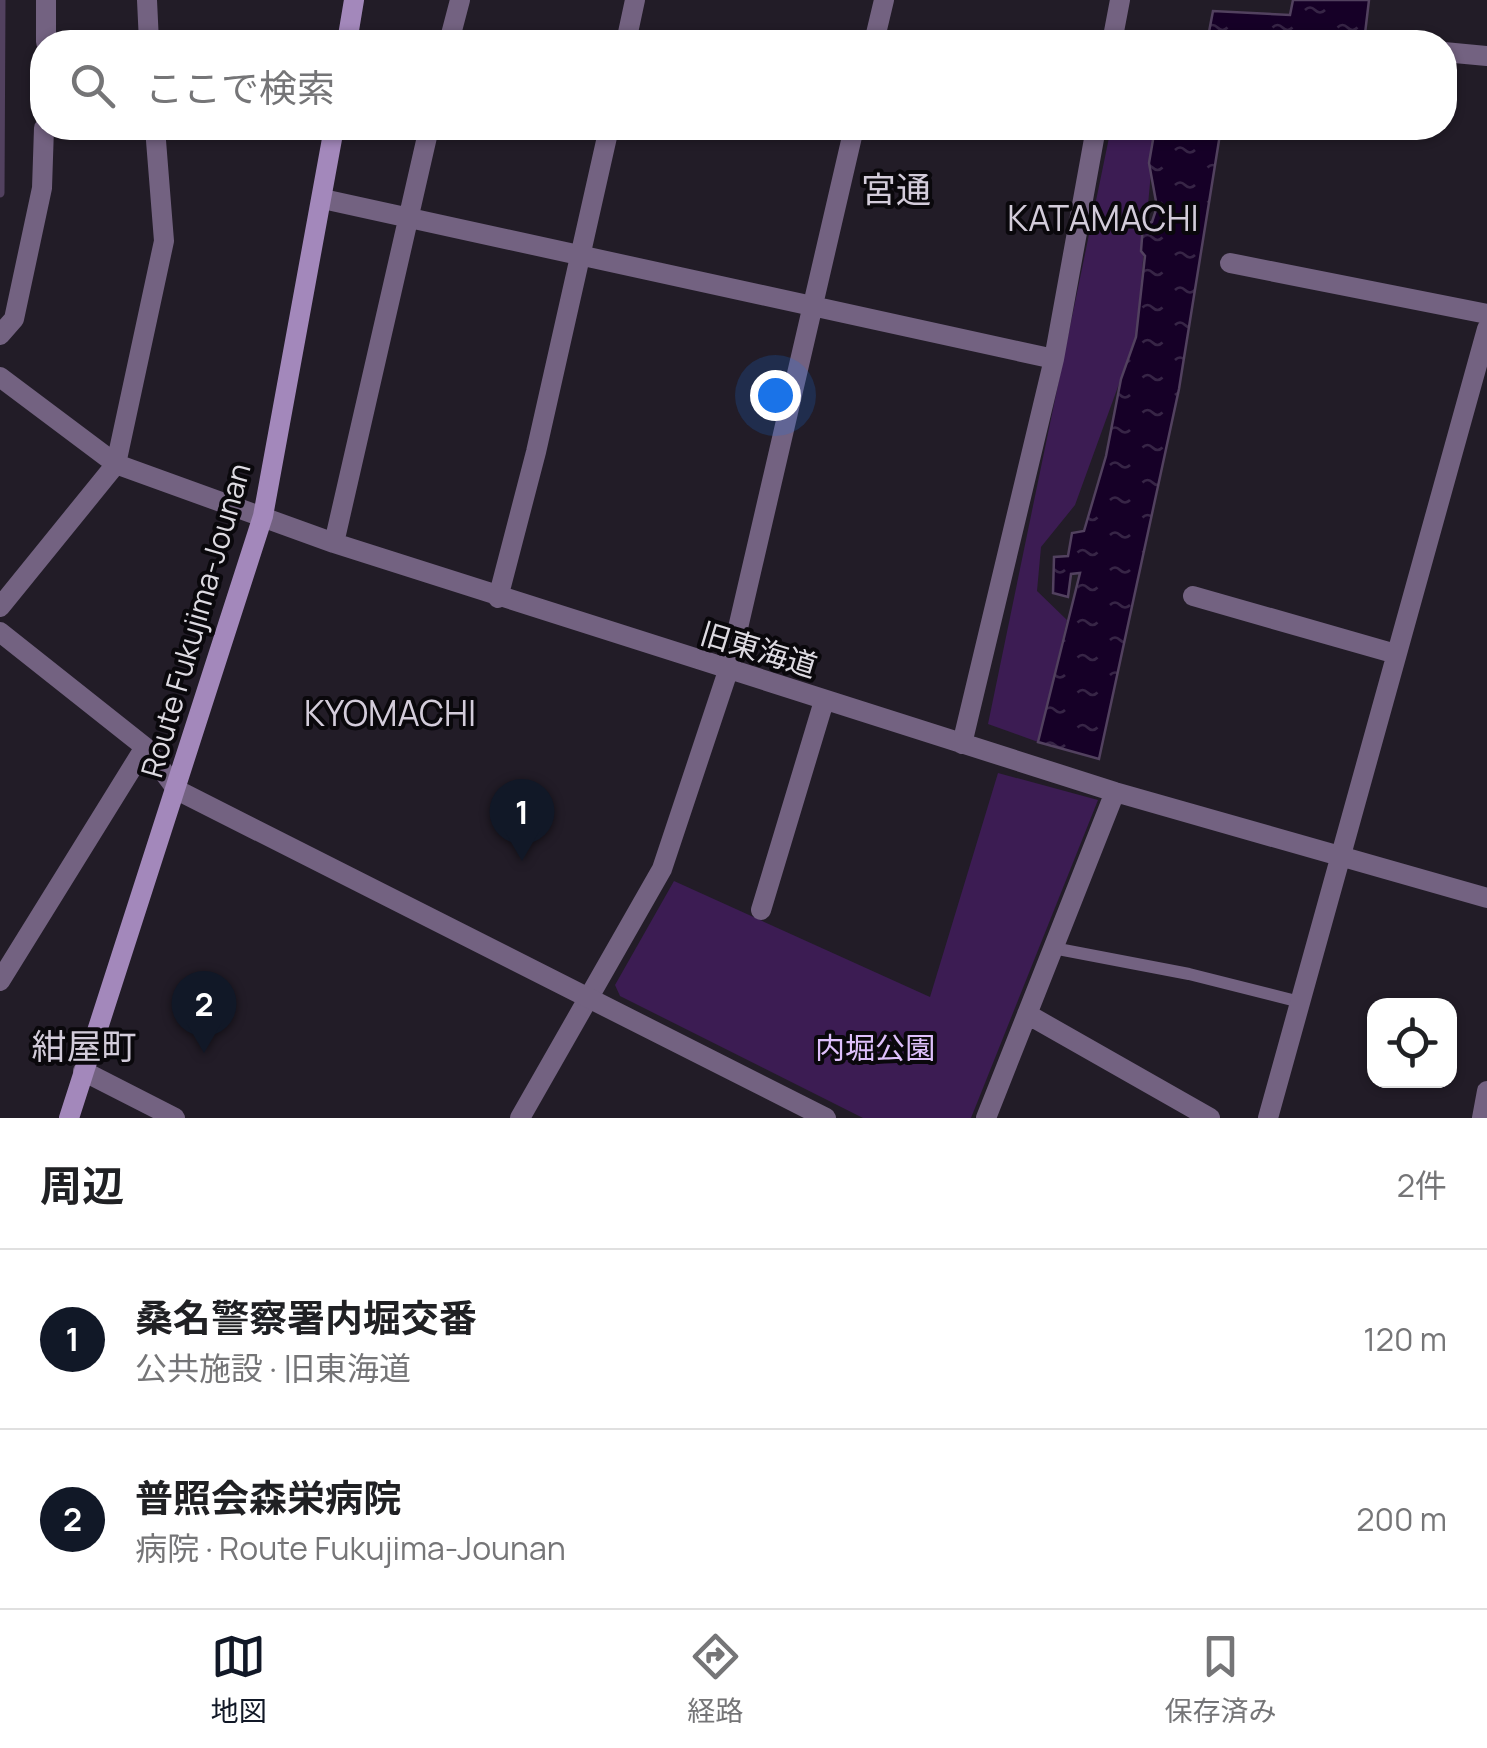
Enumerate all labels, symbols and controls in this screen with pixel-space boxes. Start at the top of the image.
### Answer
search box [30,30,1457,140]
icon: search [65,58,120,113]
text: ここで検索 [145,61,335,113]
district label: 宮通 [861,165,931,213]
district label: KATAMACHI [1007,194,1199,242]
your location [750,370,801,421]
street label: Route Fukujima-Jounan [130,458,260,782]
street label: 旧東海道 [696,612,822,686]
district label: KYOMACHI [304,689,476,737]
pin: 1 [490,778,554,861]
pin: 2 [172,970,236,1053]
map controls [1367,998,1457,1088]
button: locate [1367,998,1457,1088]
district label: 紺屋町 [31,1022,137,1070]
park label: 内堀公園 [815,1027,935,1068]
text: 周辺 [40,1156,124,1214]
text: 2件 [1397,1163,1447,1207]
text: 桑名警察署内堀交番 [135,1291,477,1343]
text: 1 [65,1317,80,1361]
text: 120 m [1363,1317,1447,1361]
text: 公共施設 · 旧東海道 [135,1346,411,1390]
text: 普照会森栄病院 [135,1471,401,1523]
text: 2 [63,1497,82,1541]
text: 200 m [1356,1497,1447,1541]
text: 病院 · Route Fukujima-Jounan [135,1526,566,1570]
tab: 地図 [210,1629,267,1729]
tab: 経路 [687,1629,744,1729]
tab: 保存済み [1164,1629,1277,1729]

